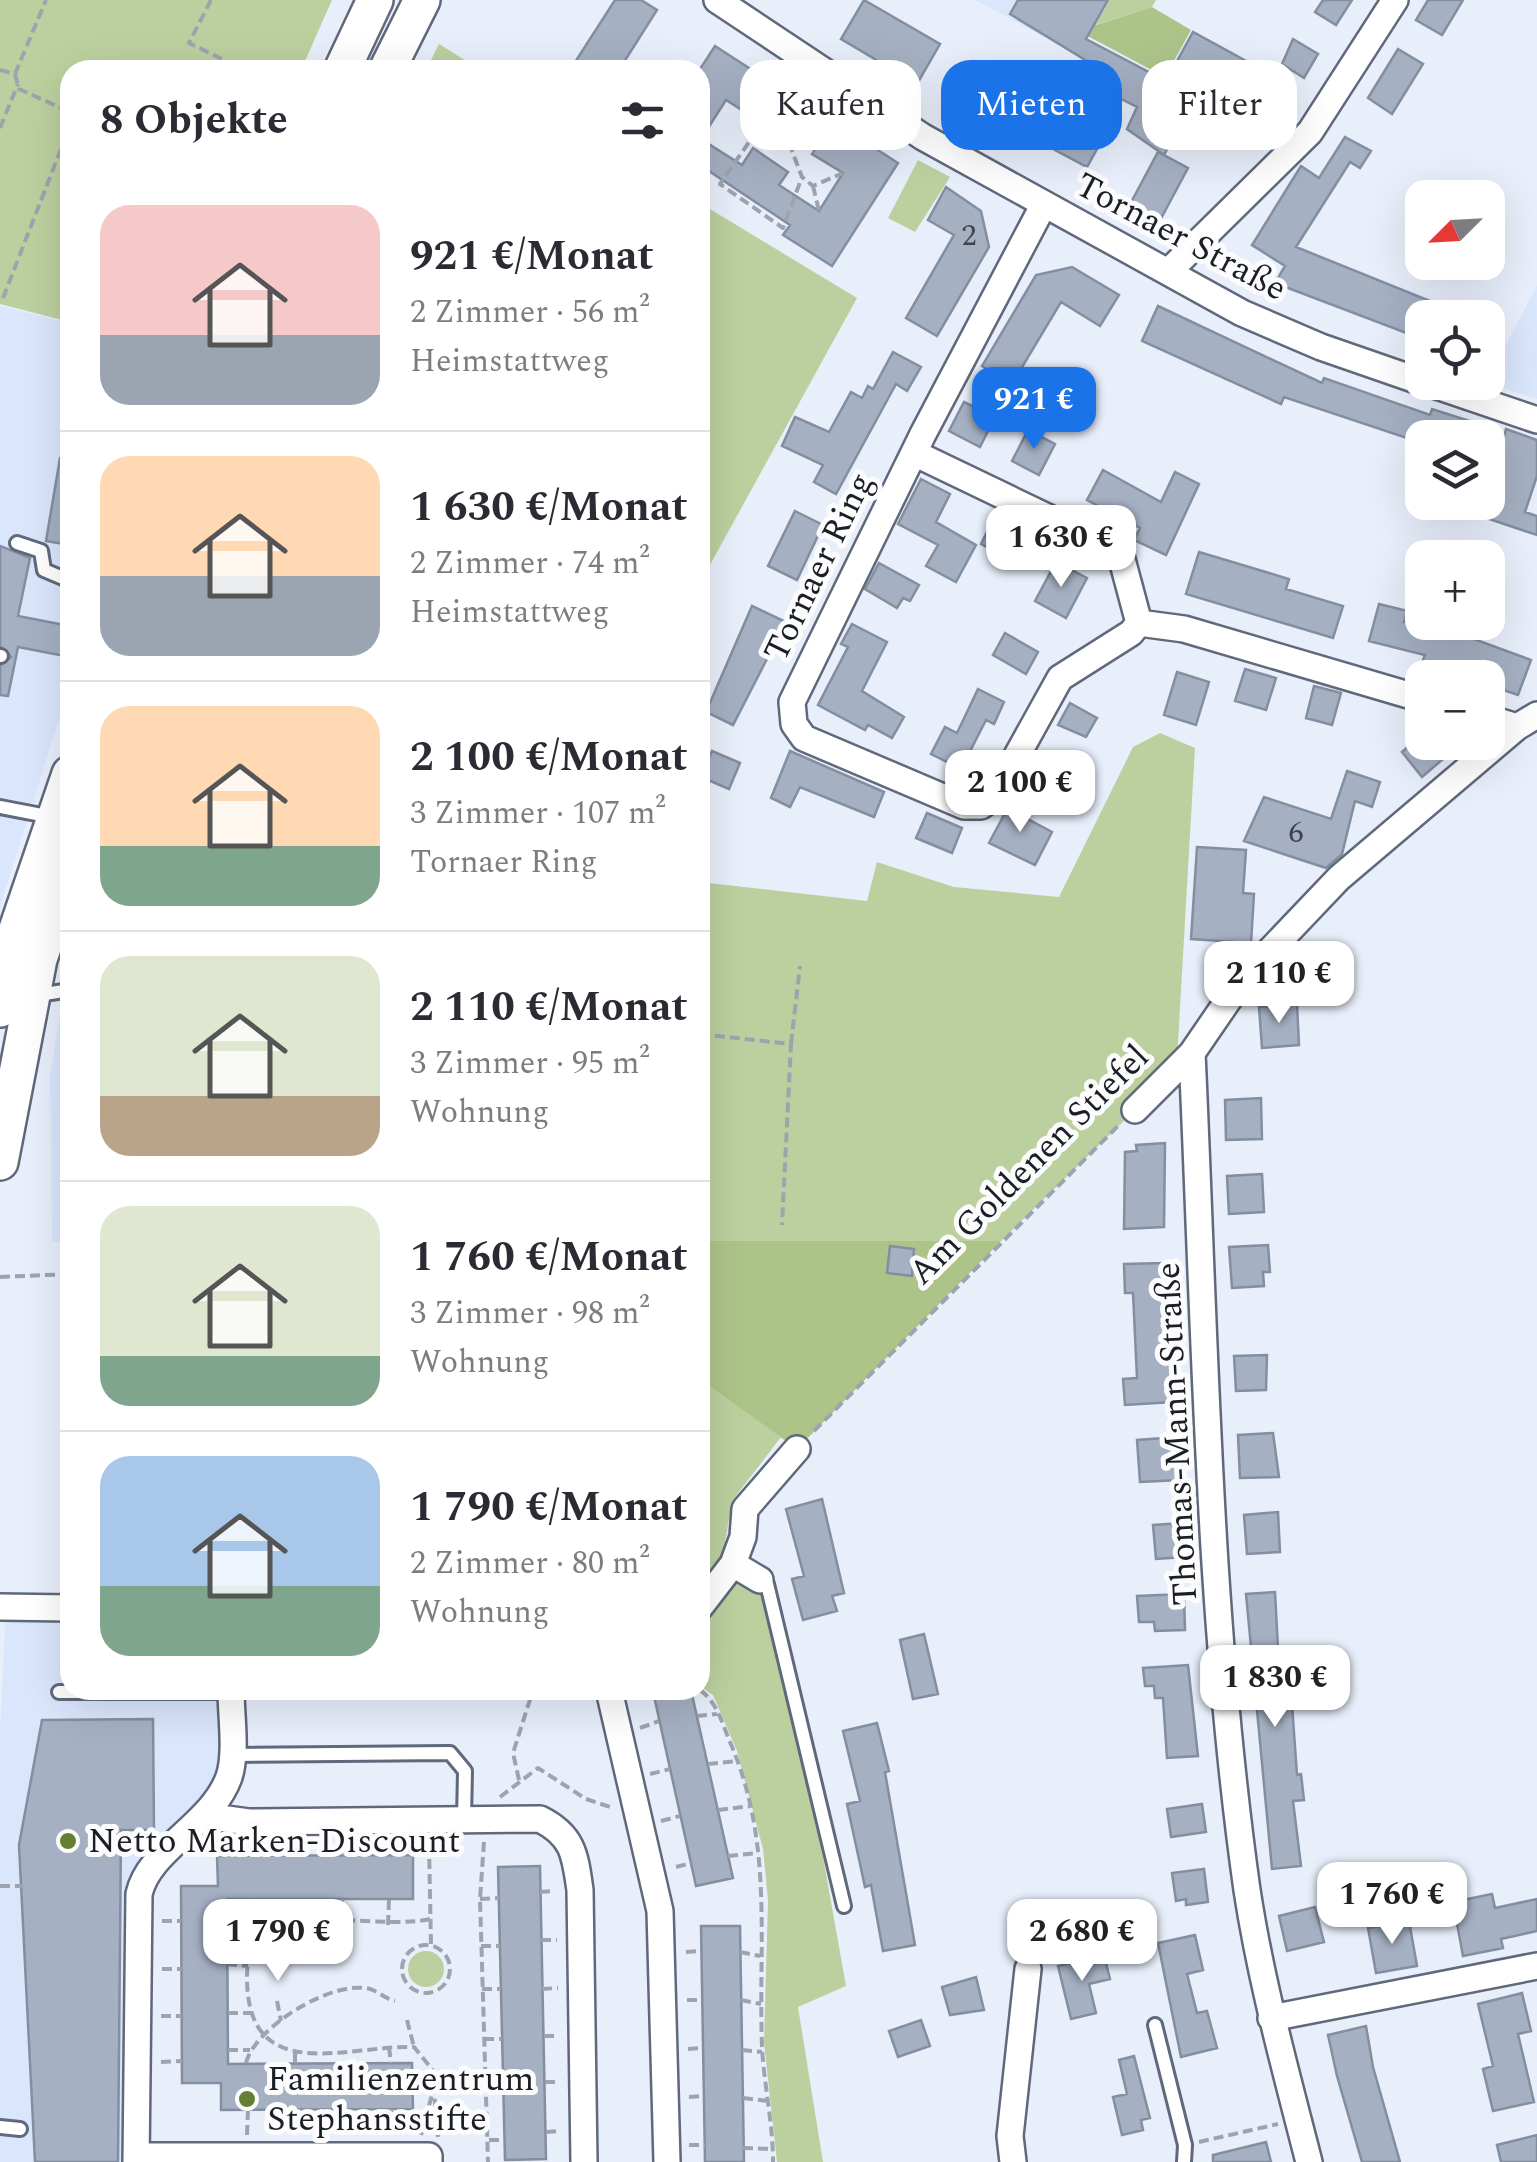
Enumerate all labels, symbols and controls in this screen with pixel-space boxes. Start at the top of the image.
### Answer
chip: Kaufen [740,60,921,150]
chip: Mieten [941,60,1122,150]
chip: Filter [1142,60,1297,150]
text: 8 Objekte [100,89,288,152]
icon: filters [615,93,670,148]
street label: Tornaer Straße [1066,159,1296,315]
north arrow [1405,180,1505,280]
map controls [1405,180,1505,760]
house number: 2 [962,213,977,259]
text: 921 €/Monat [410,225,654,288]
icon: home [180,245,300,365]
text: 2 Zimmer · 56 m² [410,288,650,337]
button: locate [1405,300,1505,400]
text: Heimstattweg [410,337,609,386]
pin: 921 € [964,367,1104,452]
text: 921 € [994,375,1074,424]
button: layers [1405,420,1505,520]
street label: Tornaer Ring [750,463,888,671]
text: 1 630 €/Monat [410,476,688,539]
icon: home [180,496,300,616]
pin: 1 630 € [969,505,1153,590]
text: 1 630 € [1008,513,1114,562]
text: 2 Zimmer · 74 m² [410,539,650,588]
button: + [1405,540,1505,640]
text: Heimstattweg [410,588,609,637]
button: − [1405,660,1505,760]
text: 2 100 €/Monat [410,726,688,789]
icon: home [180,746,300,866]
pin: 2 100 € [928,750,1112,835]
text: 2 100 € [967,758,1073,807]
text: 3 Zimmer · 107 m² [410,789,666,838]
house number: 6 [1289,810,1304,856]
text: Tornaer Ring [410,838,597,887]
pin: 2 110 € [1187,941,1371,1026]
text: 2 110 € [1226,949,1332,998]
text: 2 110 €/Monat [410,976,688,1039]
icon: home [180,996,300,1116]
street label: Am Goldenen Stiefel [896,1032,1162,1298]
text: 3 Zimmer · 95 m² [410,1039,650,1088]
text: Wohnung [410,1088,549,1137]
text: 1 760 €/Monat [410,1226,688,1289]
icon: home [180,1246,300,1366]
street label: Thomas-Mann-Straße [1142,1261,1212,1607]
text: 3 Zimmer · 98 m² [410,1289,650,1338]
text: Wohnung [410,1338,549,1387]
text: 1 790 €/Monat [410,1476,688,1539]
icon: home [180,1496,300,1616]
text: 2 Zimmer · 80 m² [410,1539,650,1588]
text: Wohnung [410,1588,549,1637]
pin: 1 830 € [1183,1645,1367,1730]
text: 1 830 € [1222,1653,1328,1702]
place label: Netto Marken-Discount [88,1815,460,1868]
marker: Netto Marken-Discount [57,1830,79,1852]
pin: 1 760 € [1300,1862,1484,1947]
text: 1 760 € [1339,1870,1445,1919]
pin: 1 790 € [186,1899,370,1984]
pin: 2 680 € [990,1899,1174,1984]
text: 1 790 € [225,1907,331,1956]
text: 2 680 € [1029,1907,1135,1956]
place label: Familienzentrum Stephansstifte [267,2053,534,2146]
marker: Familienzentrum Stephansstifte [236,2088,258,2110]

